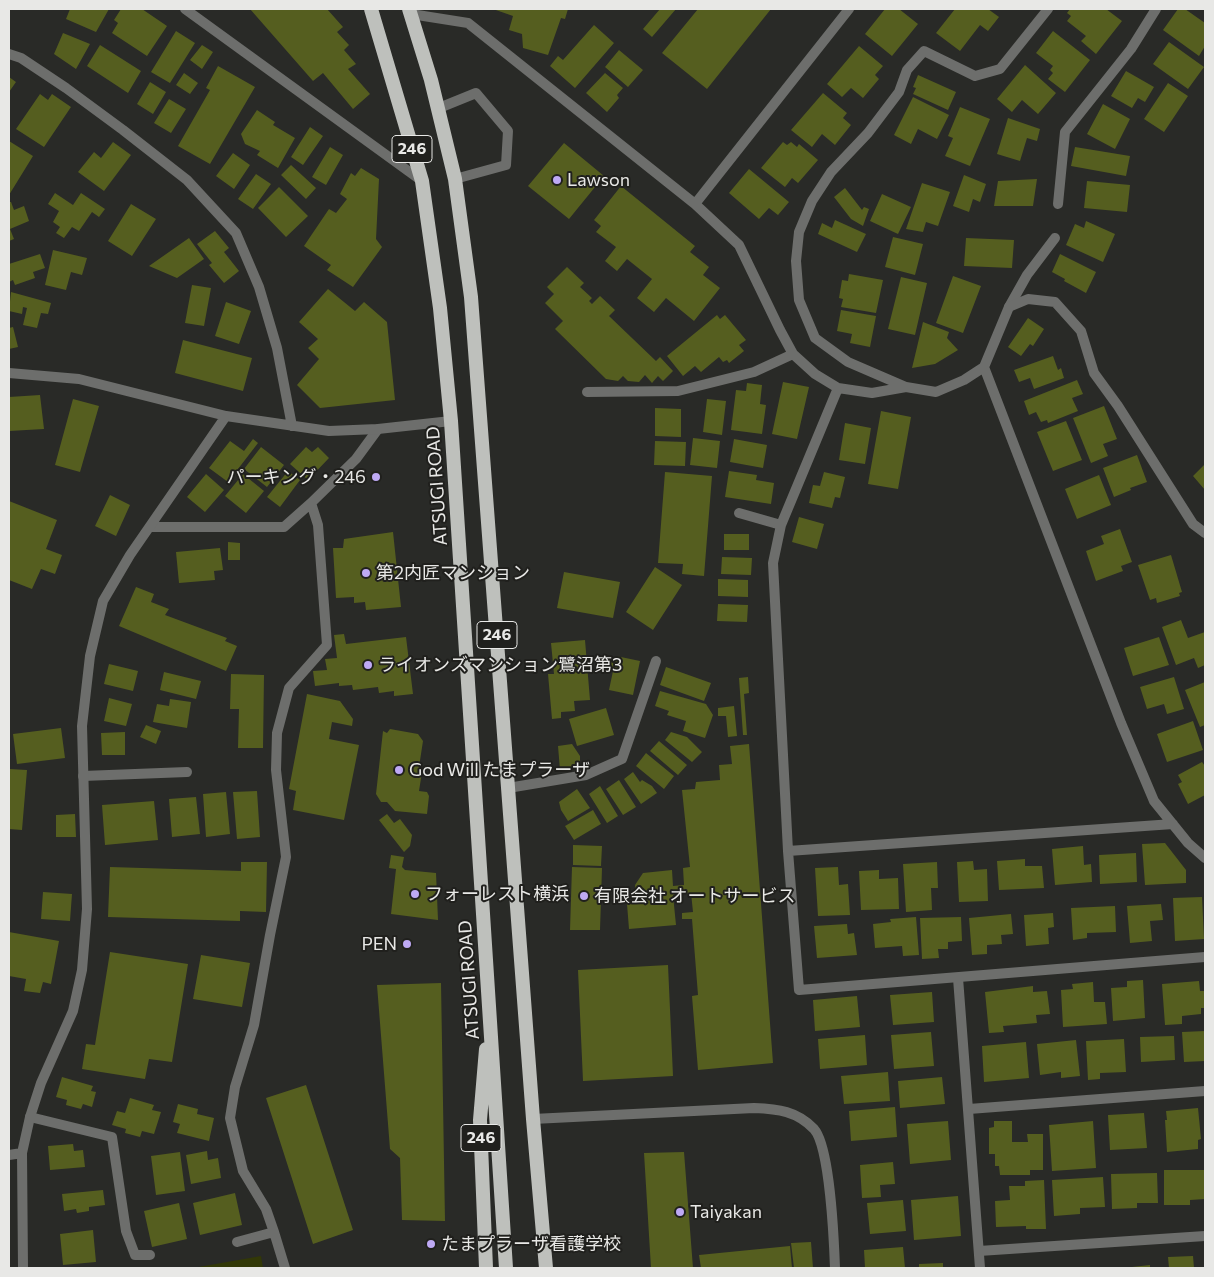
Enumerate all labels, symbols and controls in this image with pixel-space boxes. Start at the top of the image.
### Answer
road number: 246 [392,136,432,162]
place label: Lawson [567,169,630,191]
marker: Lawson [551,174,563,186]
street label: ATSUGI ROAD [422,426,452,546]
place label: パーキング・246 [227,466,366,488]
marker: パーキング・246 [370,471,382,483]
place label: 第2内匠マンション [376,562,530,584]
marker: 第2内匠マンション [360,567,372,579]
road number: 246 [477,622,517,648]
place label: ライオンズマンション鷺沼第3 [378,654,622,676]
marker: ライオンズマンション鷺沼第3 [362,659,374,671]
place label: God Will たまプラーザ [409,759,590,781]
marker: God Will たまプラーザ [393,764,405,776]
place label: フォーレスト横浜 [425,883,569,905]
place label: 有限会社 オートサービス [594,885,795,907]
marker: フォーレスト横浜 [409,888,421,900]
marker: 有限会社 オートサービス [578,890,590,902]
street label: ATSUGI ROAD [454,920,484,1040]
place label: PEN [361,933,397,955]
marker: PEN [401,938,413,950]
road number: 246 [461,1124,501,1152]
place label: Taiyakan [690,1201,762,1223]
marker: Taiyakan [674,1206,686,1218]
place label: たまプラーザ看護学校 [441,1233,621,1255]
marker: たまプラーザ看護学校 [425,1238,437,1250]

